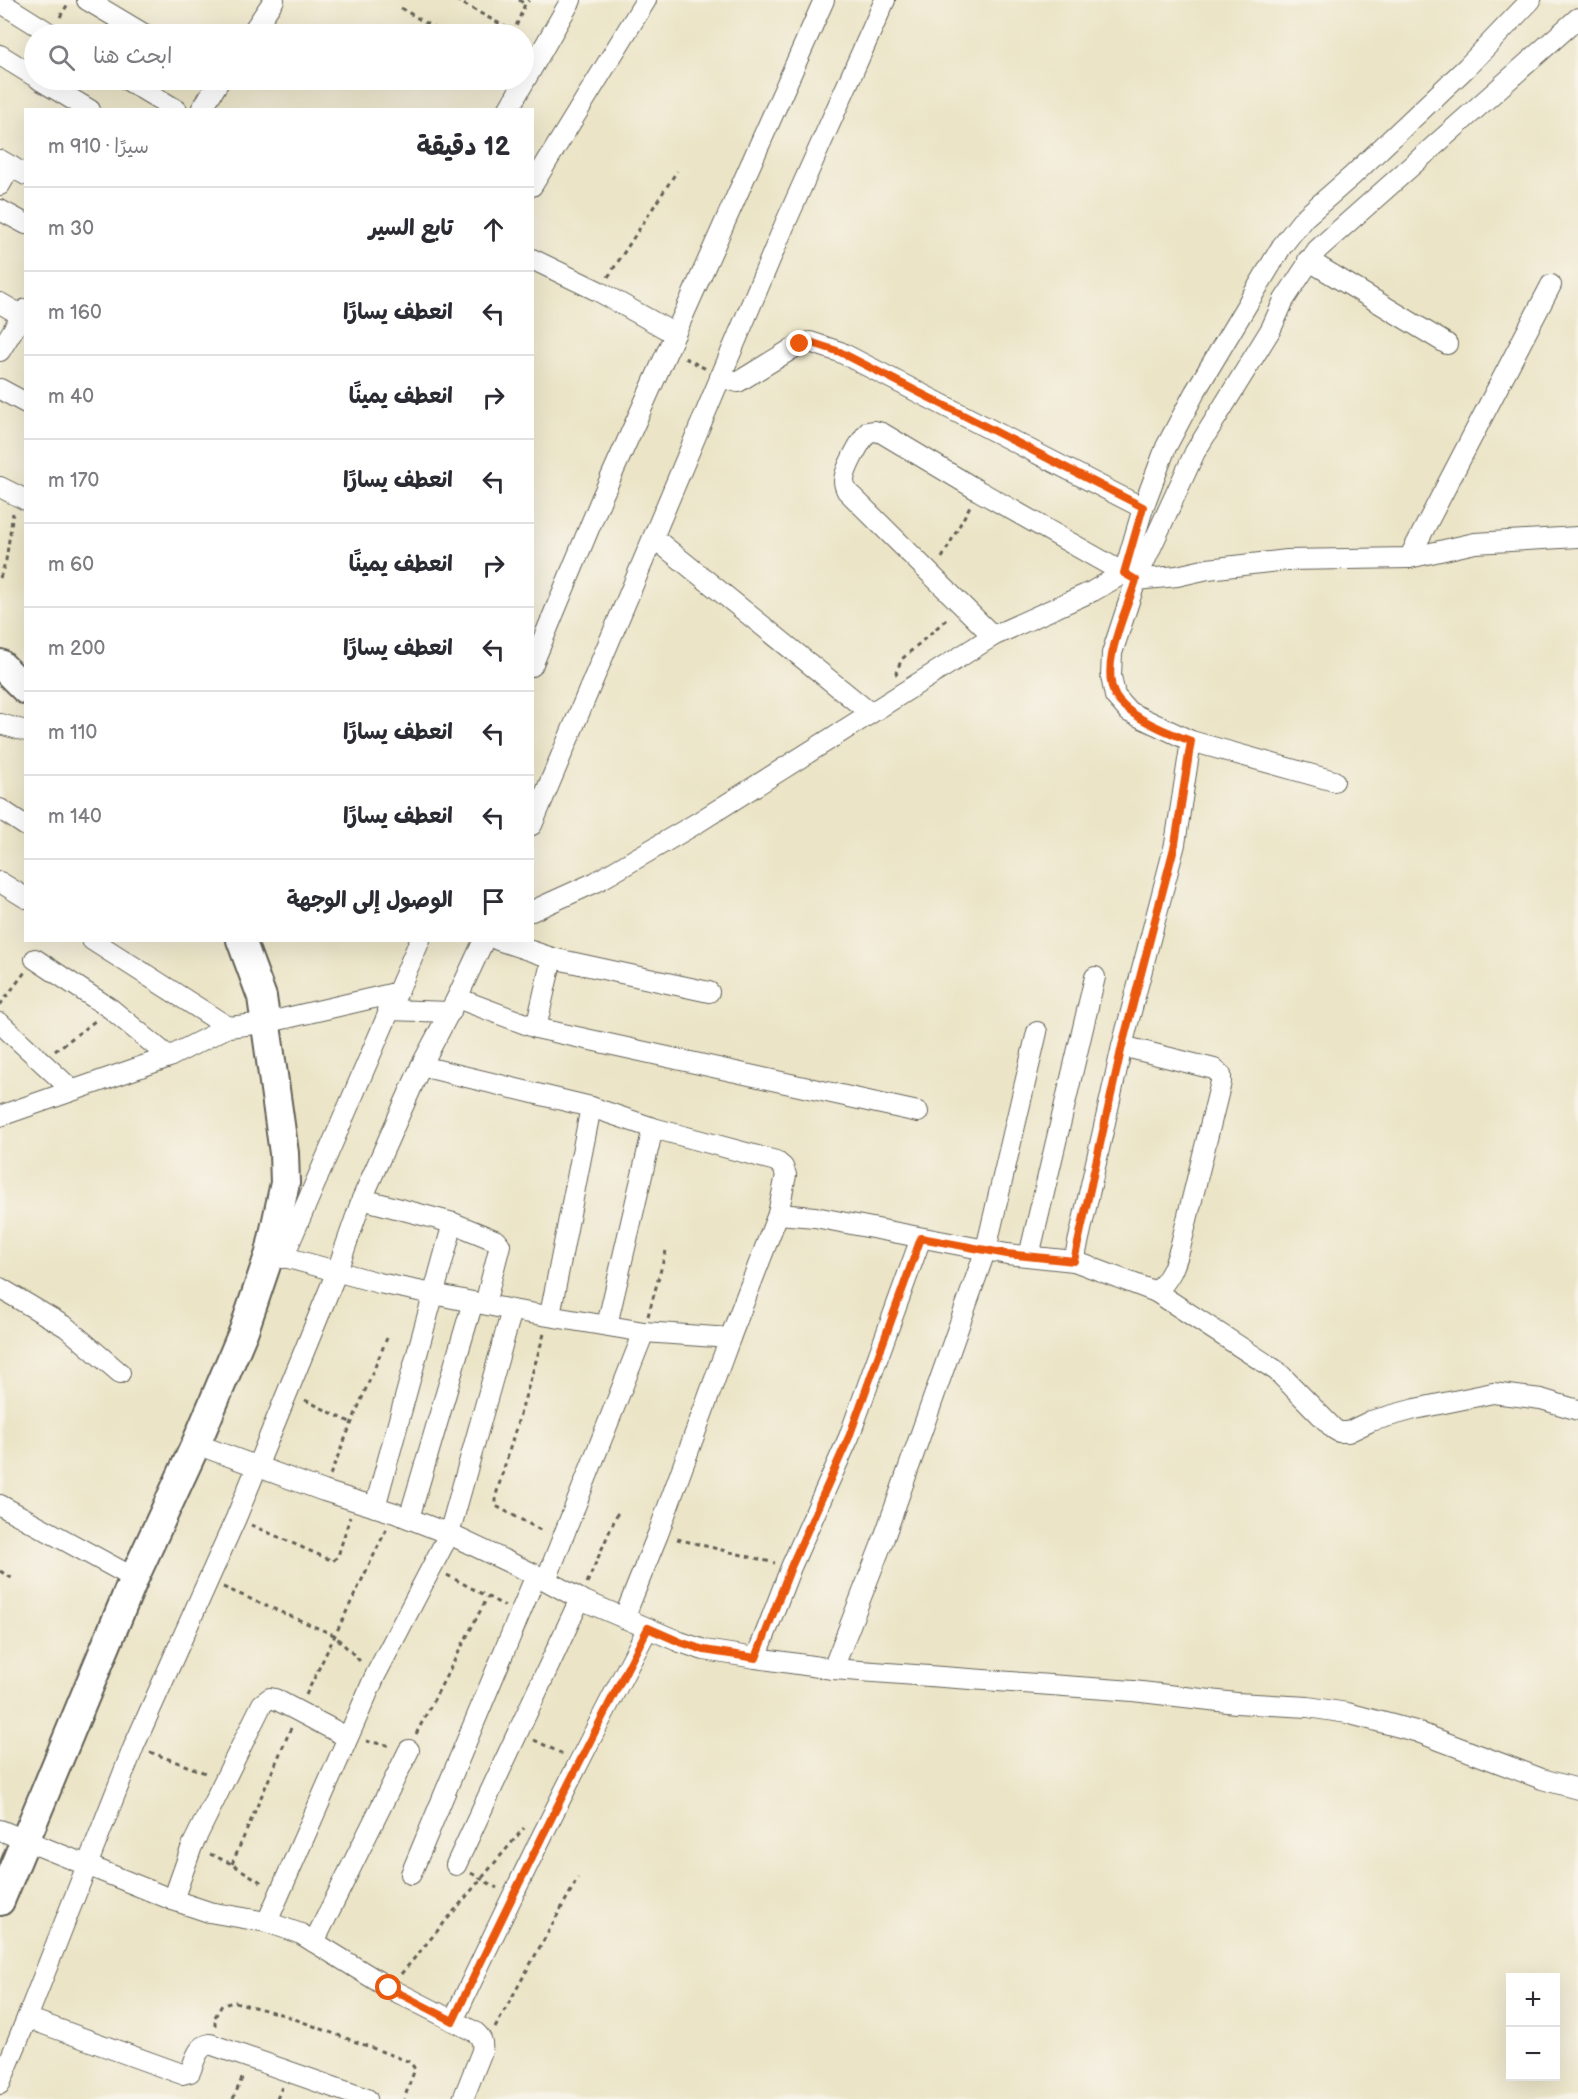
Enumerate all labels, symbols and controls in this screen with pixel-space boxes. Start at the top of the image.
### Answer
search box [24,24,534,90]
icon: search [45,41,78,74]
text: ابحث هنا [93,43,173,70]
text: 12 دقيقة [416,132,510,163]
text: سيرًا · 910 m [48,135,149,159]
icon: ahead [477,213,510,246]
text: تابع السير [369,215,453,242]
text: 30 m [48,217,94,241]
icon: left [477,297,510,330]
text: انعطف يسارًا [343,299,453,326]
text: 160 m [48,301,102,325]
route end [786,330,812,356]
icon: right [477,381,510,414]
text: انعطف يمينًا [349,383,453,410]
text: 40 m [48,385,94,409]
icon: left [477,465,510,498]
text: انعطف يسارًا [343,467,453,494]
text: 170 m [48,469,99,493]
icon: right [477,549,510,582]
text: انعطف يمينًا [349,551,453,578]
text: 60 m [48,553,94,577]
icon: left [477,633,510,666]
text: انعطف يسارًا [343,635,453,662]
text: 200 m [48,637,105,661]
icon: left [477,717,510,750]
text: انعطف يسارًا [343,719,453,746]
text: 110 m [48,721,97,745]
icon: left [477,801,510,834]
text: انعطف يسارًا [343,803,453,830]
text: 140 m [48,805,102,829]
icon: arrive [477,885,510,918]
text: الوصول إلى الوجهة [286,887,453,914]
map controls [1506,1973,1560,2081]
button: + [1506,1973,1560,2027]
route start [375,1974,401,2000]
button: − [1506,2027,1560,2081]

